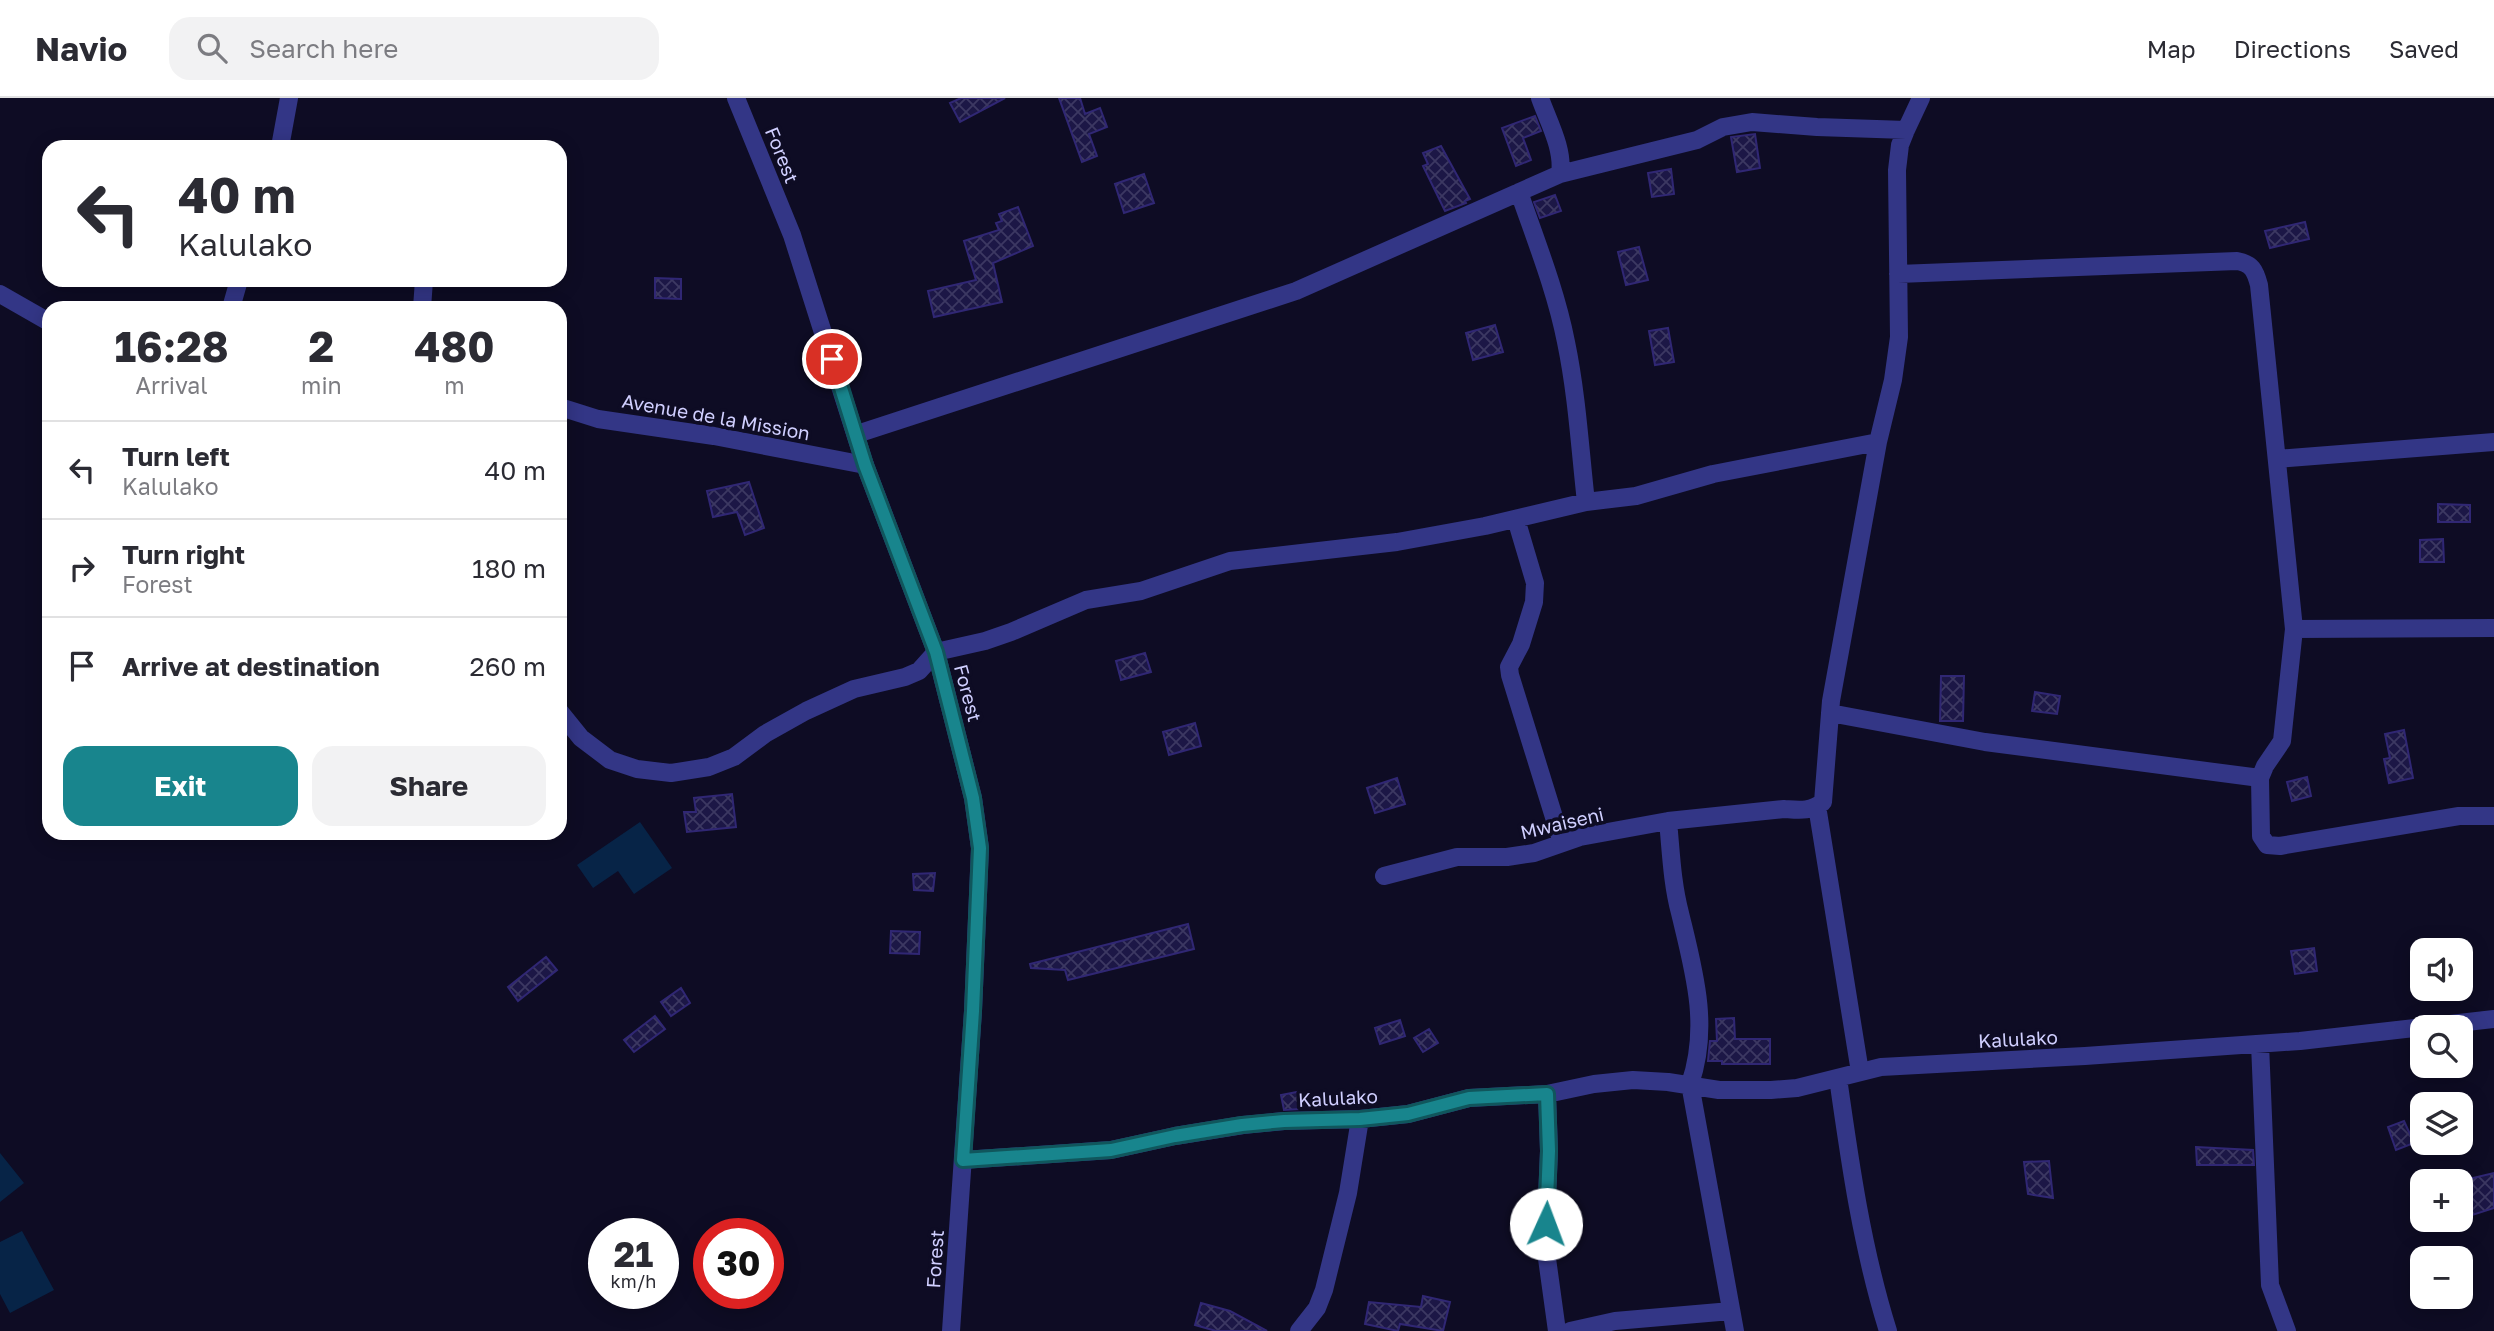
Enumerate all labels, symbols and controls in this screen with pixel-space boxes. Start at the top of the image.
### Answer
search box [169,17,659,80]
text: Navio [35,29,127,68]
icon: search [193,29,231,67]
text: Search here [249,33,398,64]
text: Map [2147,34,2196,63]
text: Directions [2234,34,2351,63]
text: Saved [2389,34,2459,63]
street label: Forest [761,123,804,186]
text: 40 m [178,165,296,224]
icon: left [63,168,154,259]
text: Kalulako [178,225,312,263]
text: 16:28 [114,321,229,371]
text: 2 [309,321,334,371]
text: 480 [414,321,495,371]
pin [802,329,862,389]
icon: arrive [813,340,851,378]
text: Arrival [136,371,208,399]
text: min [301,371,342,399]
text: m [444,371,465,399]
street label: Avenue de la Mission [620,389,812,444]
text: Turn left [122,441,230,472]
icon: left [63,451,101,489]
text: 40 m [485,455,546,486]
text: Kalulako [122,472,219,500]
text: Turn right [122,539,245,570]
icon: right [63,549,101,587]
text: 180 m [472,553,546,584]
text: Forest [122,570,193,598]
icon: arrive [63,647,101,685]
text: Arrive at destination [122,651,380,682]
text: 260 m [470,651,546,682]
street label: Forest [950,662,987,724]
button: Exit [63,746,298,826]
button: Share [312,746,546,826]
street label: Mwaiseni [1518,802,1606,843]
map controls [2410,938,2473,1309]
button: sound [2410,938,2473,1001]
button: search [2410,1015,2473,1078]
street label: Kalulako [1978,1025,2058,1052]
street label: Kalulako [1298,1084,1378,1111]
button: layers [2410,1092,2473,1155]
button: + [2410,1169,2473,1232]
position arrow [1509,1187,1583,1261]
speed limit sign: 30 [693,1218,784,1309]
street label: Forest [921,1229,948,1289]
text: 21 [614,1233,653,1275]
button: − [2410,1246,2473,1309]
text: km/h [611,1270,656,1292]

